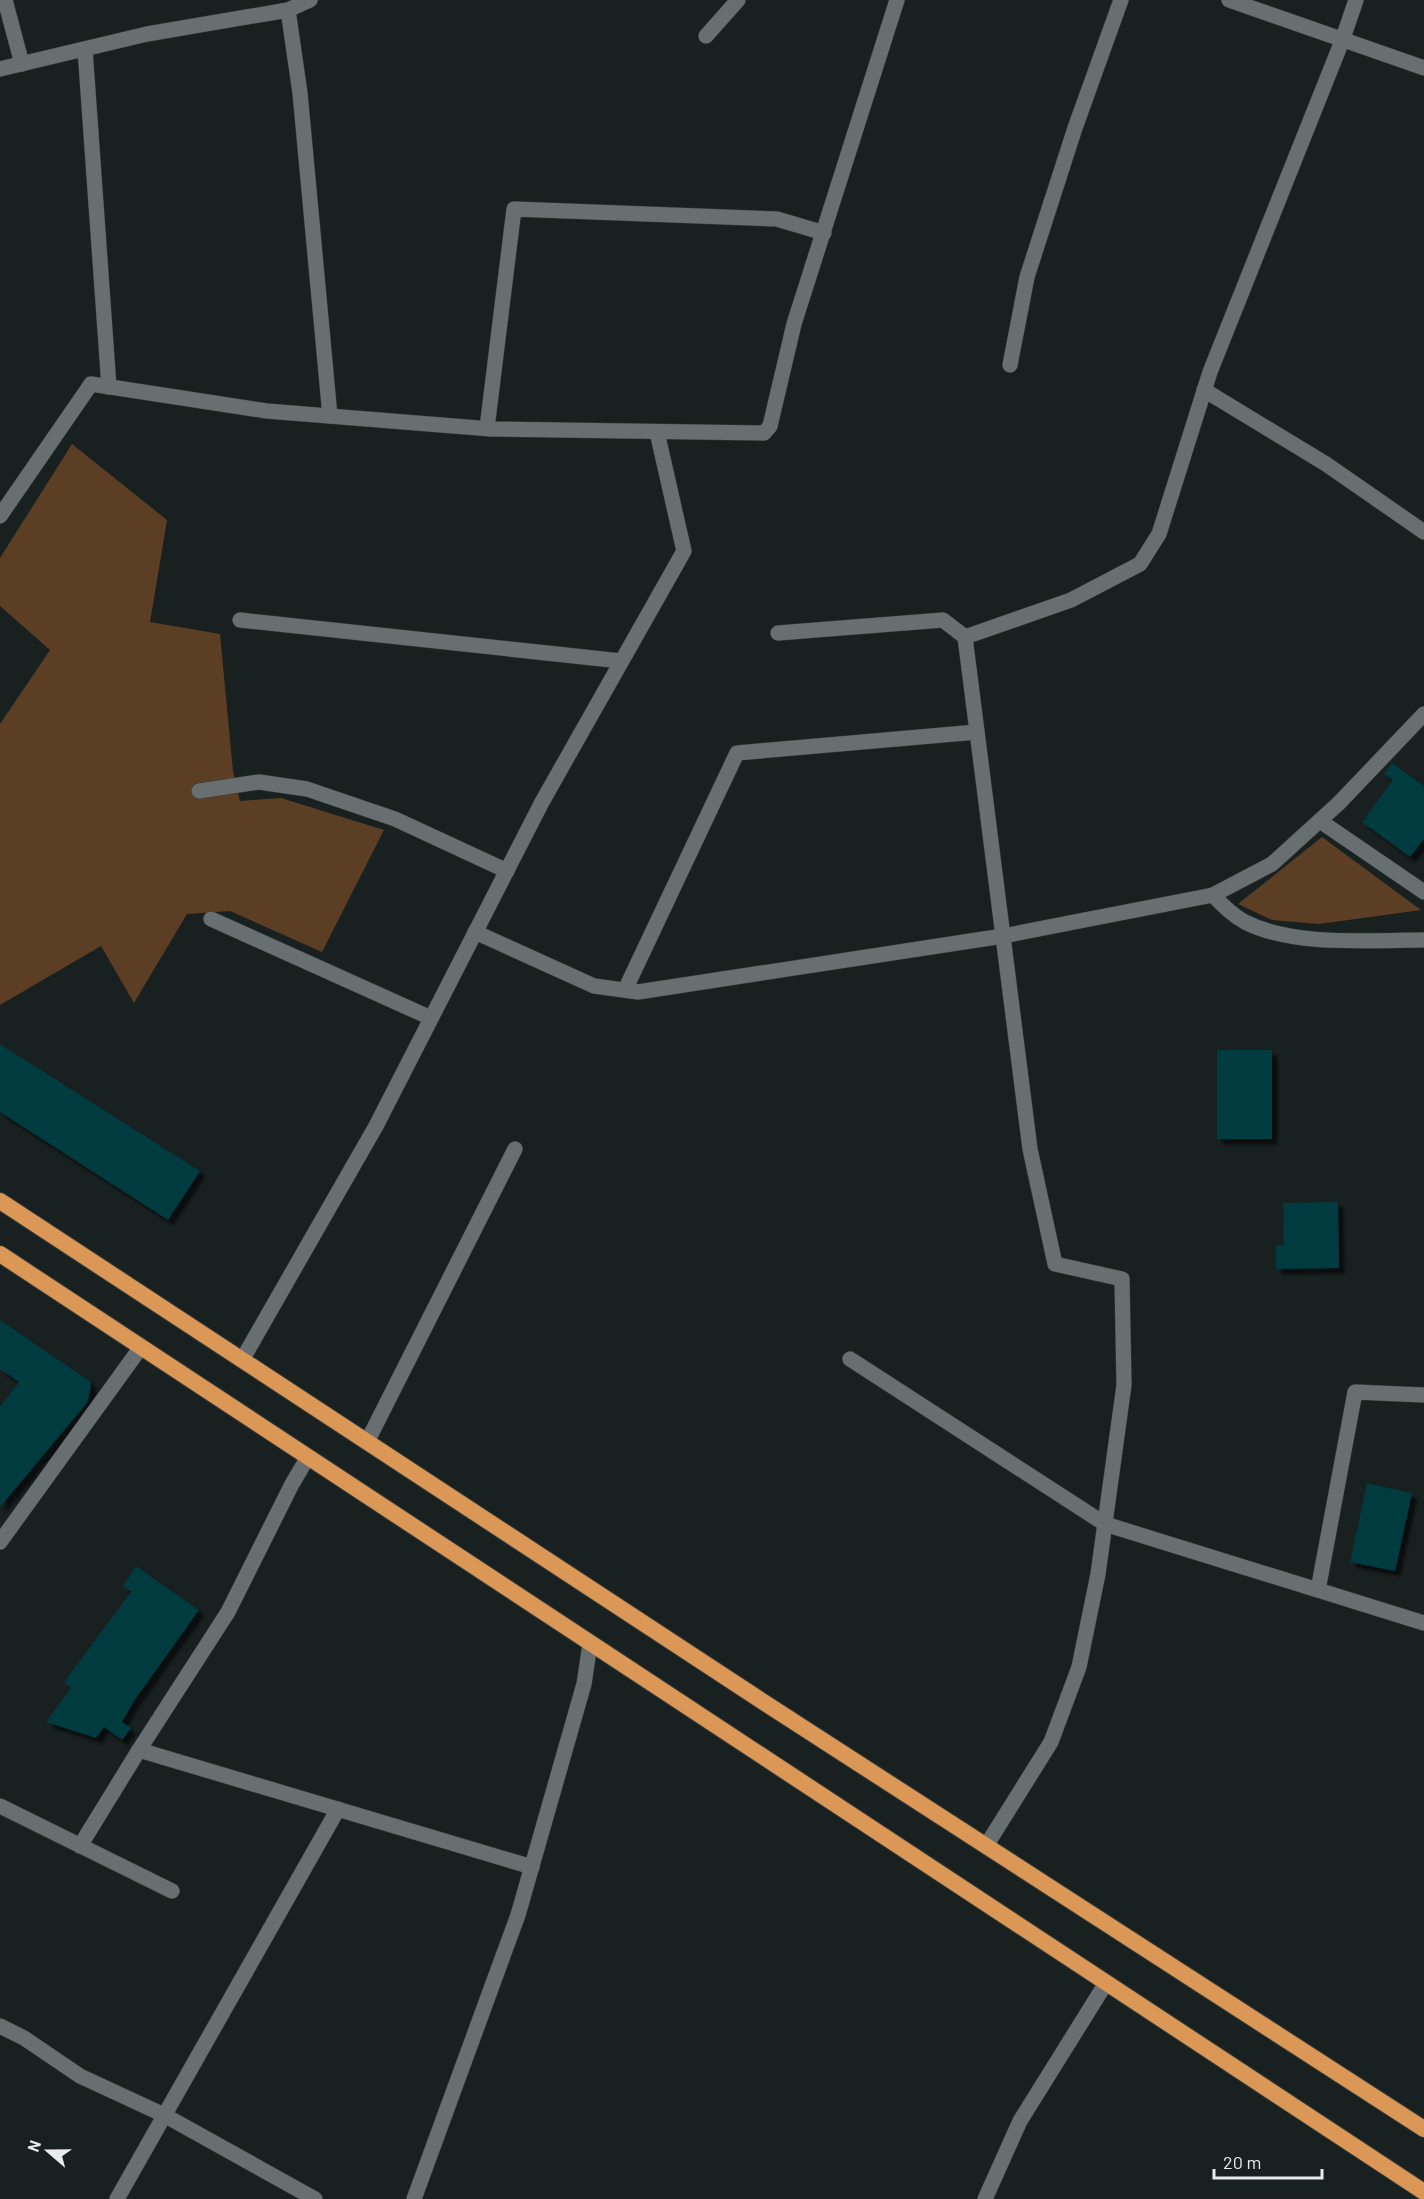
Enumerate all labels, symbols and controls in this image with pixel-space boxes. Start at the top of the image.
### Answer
north arrow [18,2121,78,2181]
text: N [23,2137,44,2154]
scale bar [1214,2142,1322,2180]
text: 20 m [1223,2151,1261,2173]

